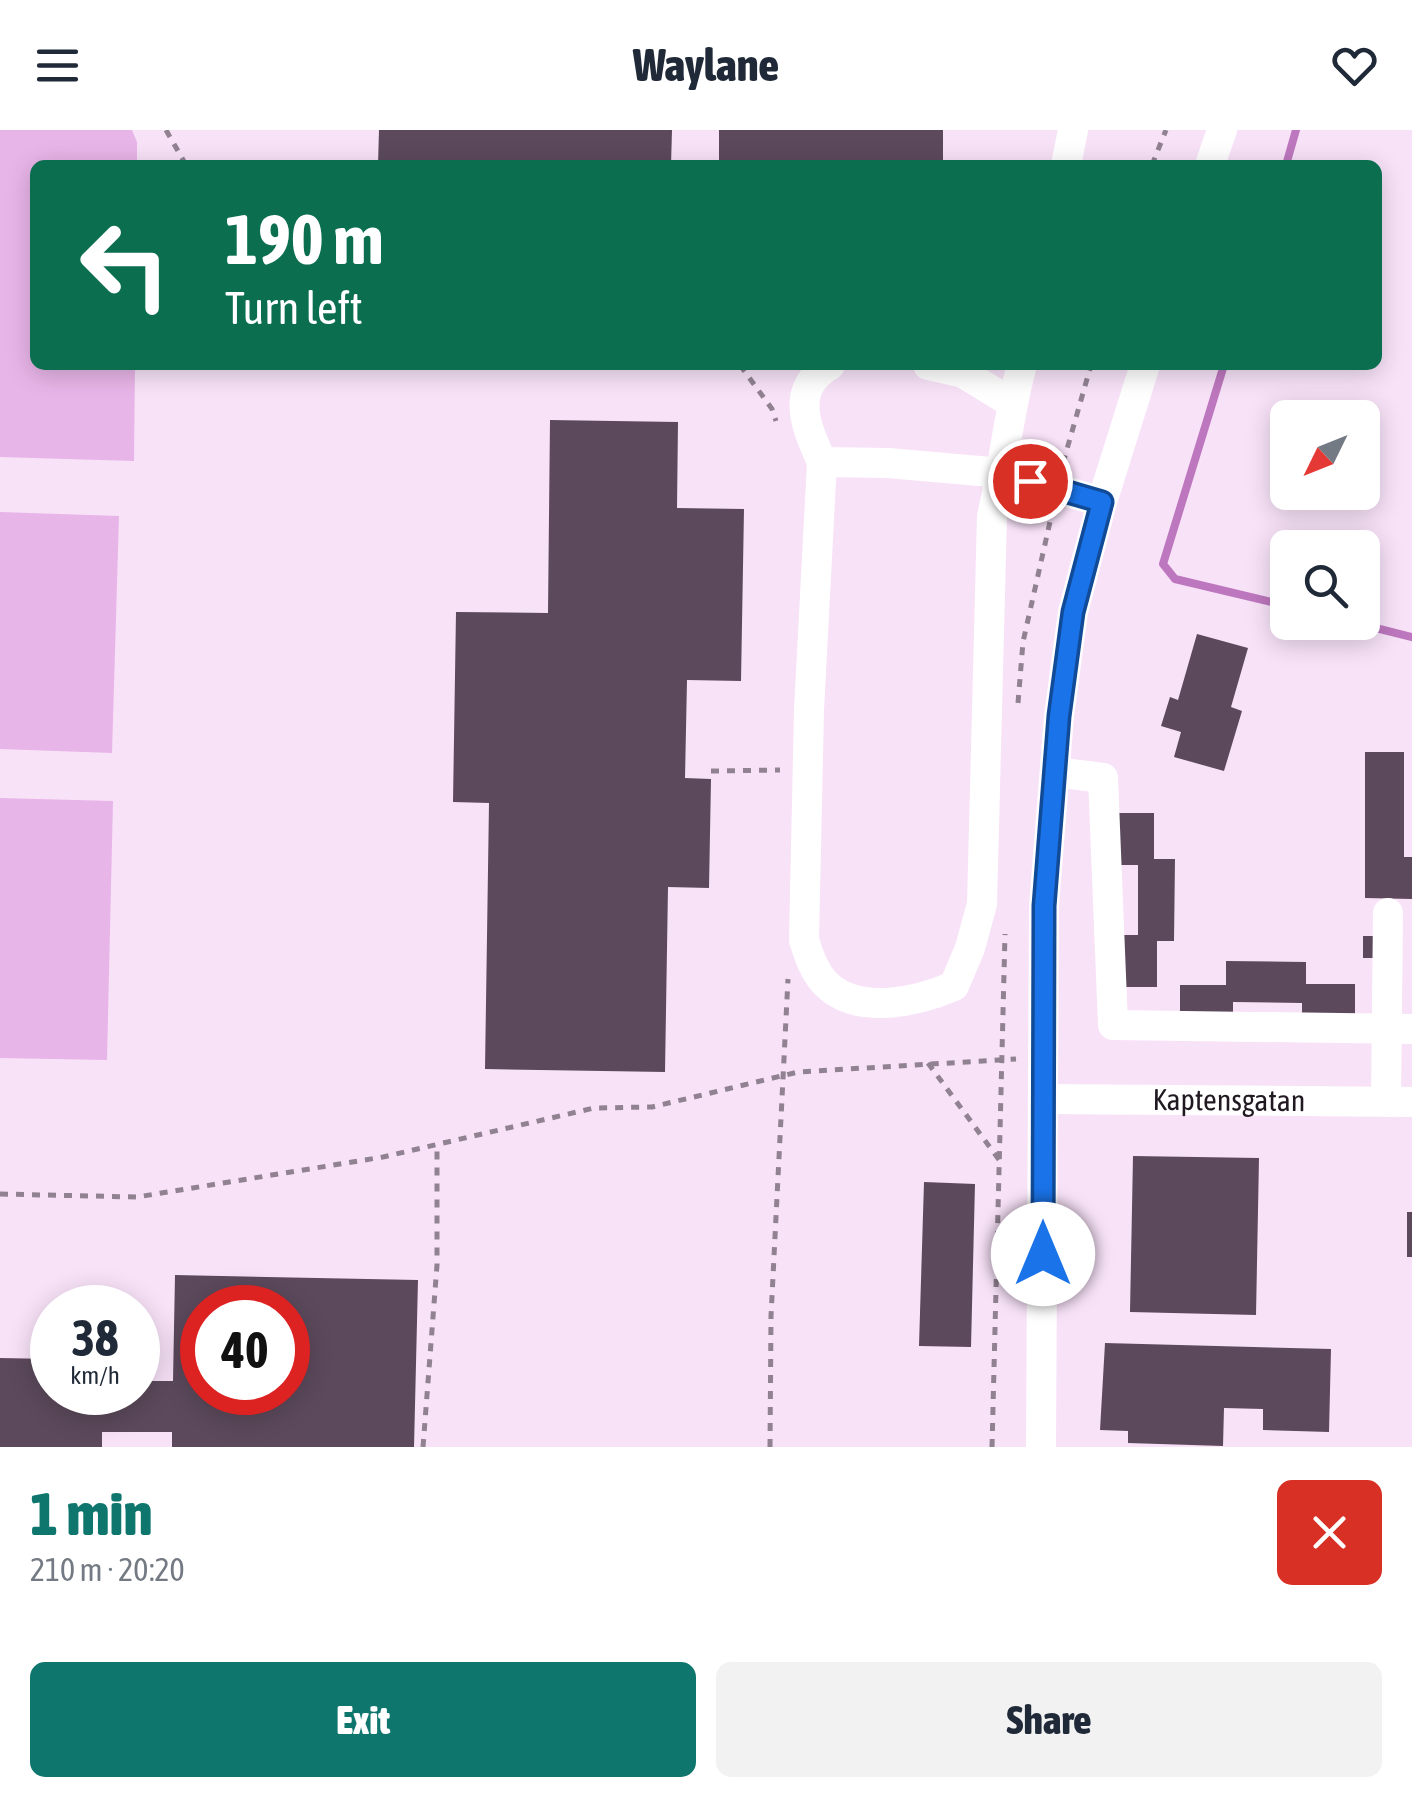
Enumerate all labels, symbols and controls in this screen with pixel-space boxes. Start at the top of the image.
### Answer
icon: menu [30,38,85,93]
icon: heart [1327,38,1382,93]
text: Waylane [633,39,779,91]
text: 190 m [225,199,384,279]
icon: left [60,200,190,330]
text: Turn left [225,282,363,334]
north arrow [1270,400,1380,510]
map controls [1270,400,1380,640]
pin [988,439,1073,524]
icon: arrive [1003,454,1058,509]
button: search [1270,530,1380,640]
street label: Kaptensgatan [1152,1082,1306,1117]
position arrow [991,1202,1095,1306]
speed limit sign: 40 [180,1285,310,1415]
text: 38 [71,1309,118,1367]
text: km/h [70,1361,120,1389]
text: 1 min [30,1479,153,1548]
button: close [1277,1480,1382,1585]
text: 210 m · 20:20 [30,1551,185,1588]
button: Exit [30,1662,696,1777]
button: Share [716,1662,1382,1777]

